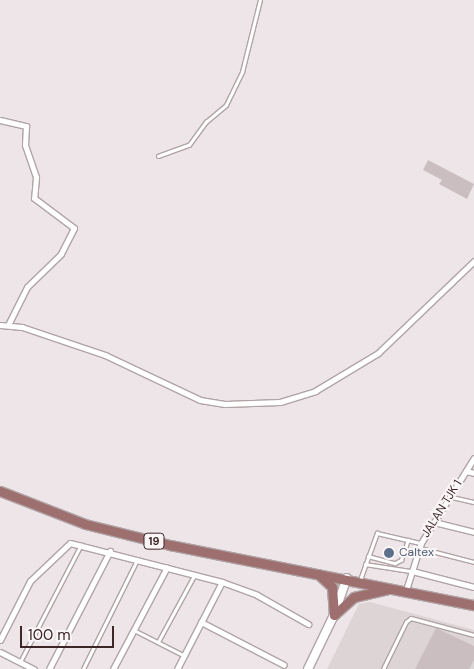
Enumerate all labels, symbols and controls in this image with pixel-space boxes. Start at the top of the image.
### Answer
street label: JALAN TJK 1 [419,478,465,540]
road number: 19 [143,532,165,550]
place label: Caltex [399,546,434,560]
marker: Caltex [383,547,395,559]
scale bar [22,616,116,648]
text: 100 m [28,625,71,645]

